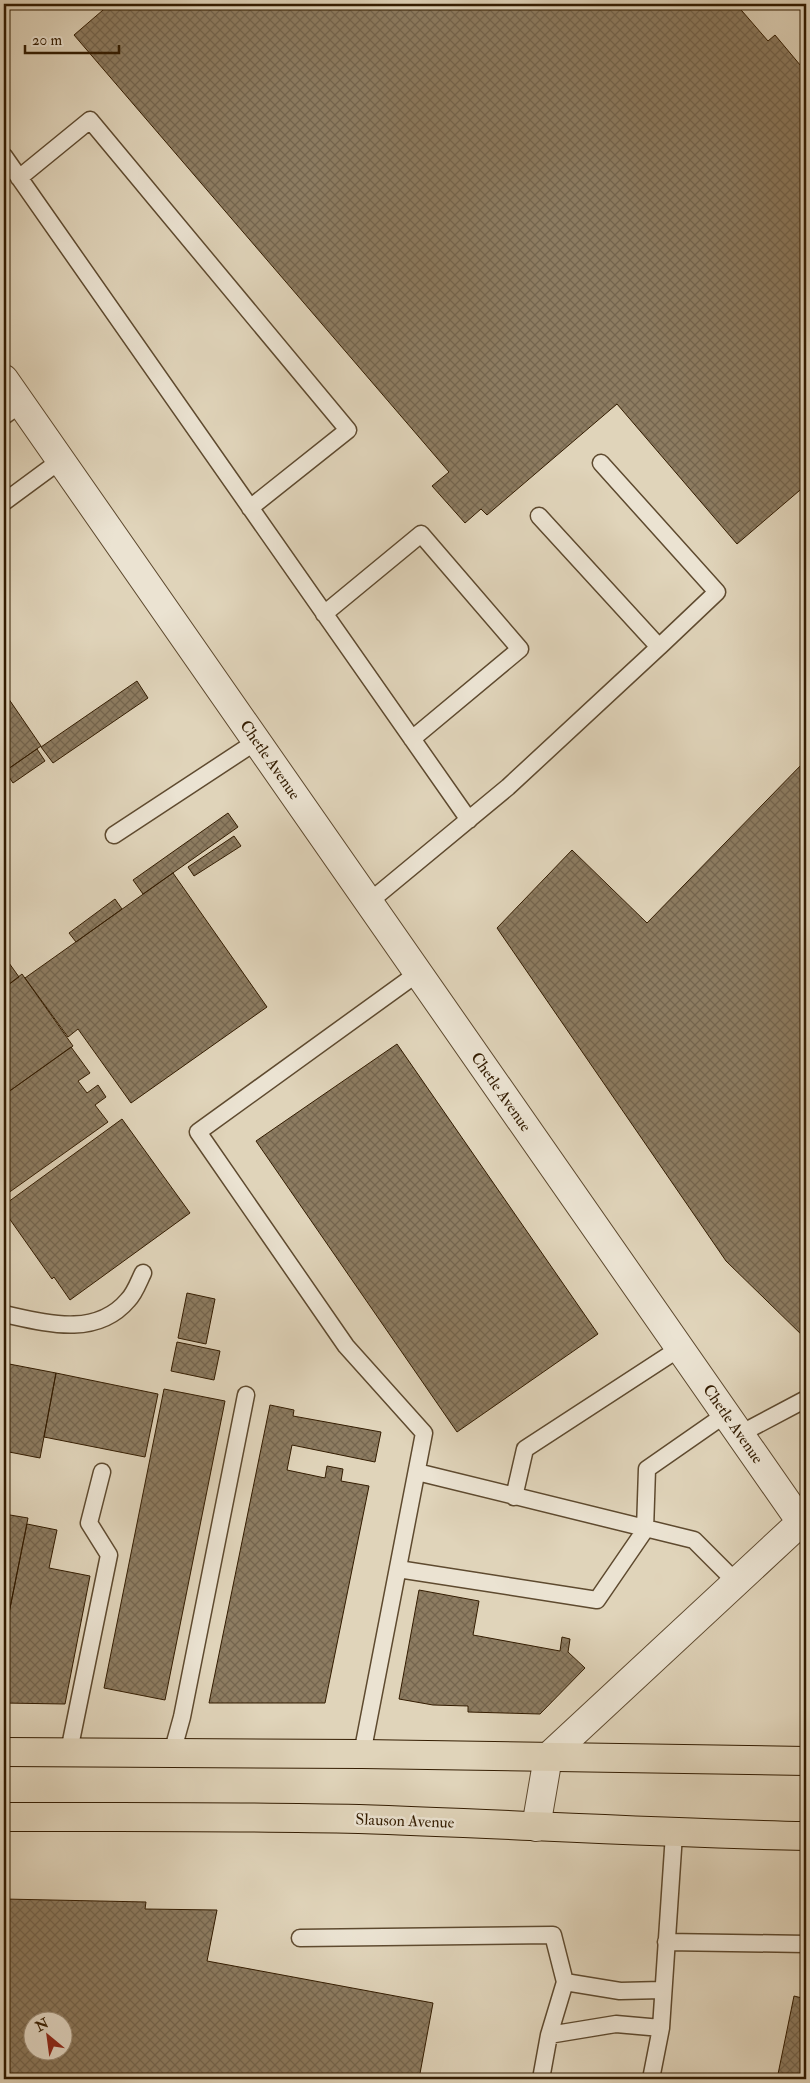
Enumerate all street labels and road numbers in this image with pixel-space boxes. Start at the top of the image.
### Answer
street label: Chetle Avenue [235,716,305,804]
street label: Chetle Avenue [466,1048,536,1136]
street label: Chetle Avenue [698,1380,768,1468]
street label: Slauson Avenue [355,1809,455,1833]

